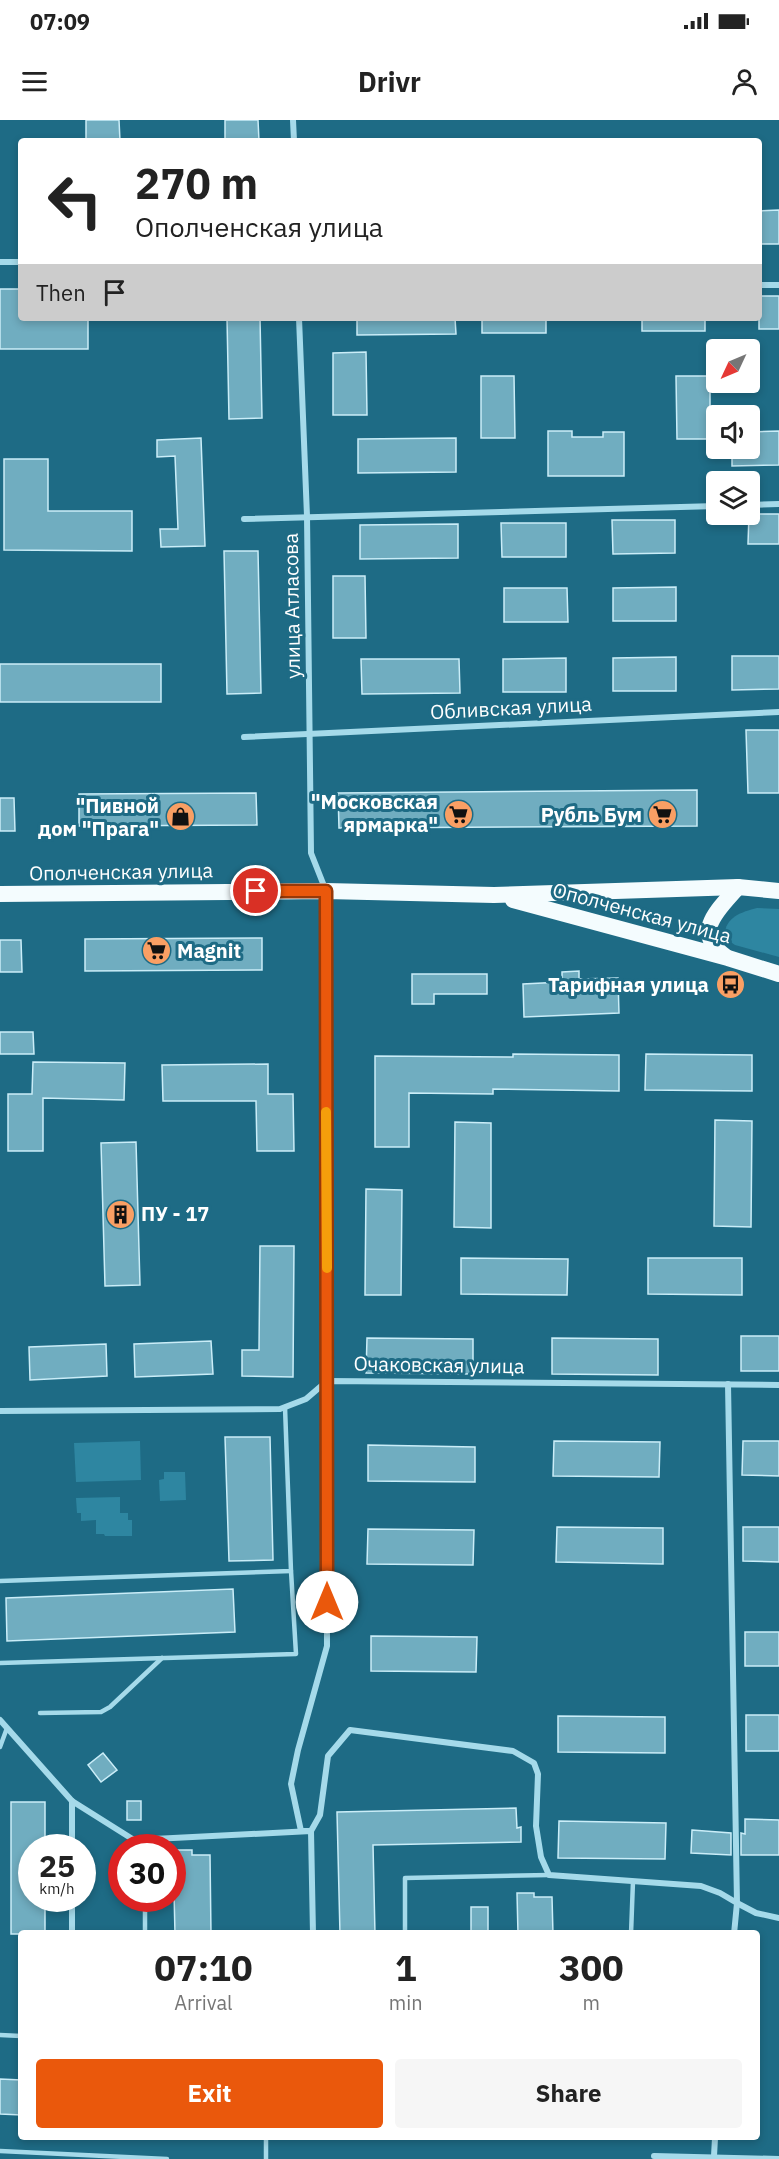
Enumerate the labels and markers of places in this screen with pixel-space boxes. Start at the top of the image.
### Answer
place label: "Московская ярмарка" [311,788,438,838]
place label: "Пивной дом "Прага" [38,792,159,842]
supermarket icon: "Московская ярмарка" [443,798,475,830]
supermarket icon: Рубль Бум [647,799,679,831]
shop icon: "Пивной дом "Прага" [164,801,196,833]
place label: Рубль Бум [541,801,642,828]
pin [230,865,281,916]
supermarket icon: Magnit [140,935,172,967]
place label: Magnit [177,937,241,964]
bus stop icon: Тарифная улица [714,969,746,1001]
place label: Тарифная улица [548,971,709,998]
building icon: ПУ - 17 [104,1198,136,1230]
place label: ПУ - 17 [141,1200,209,1227]

